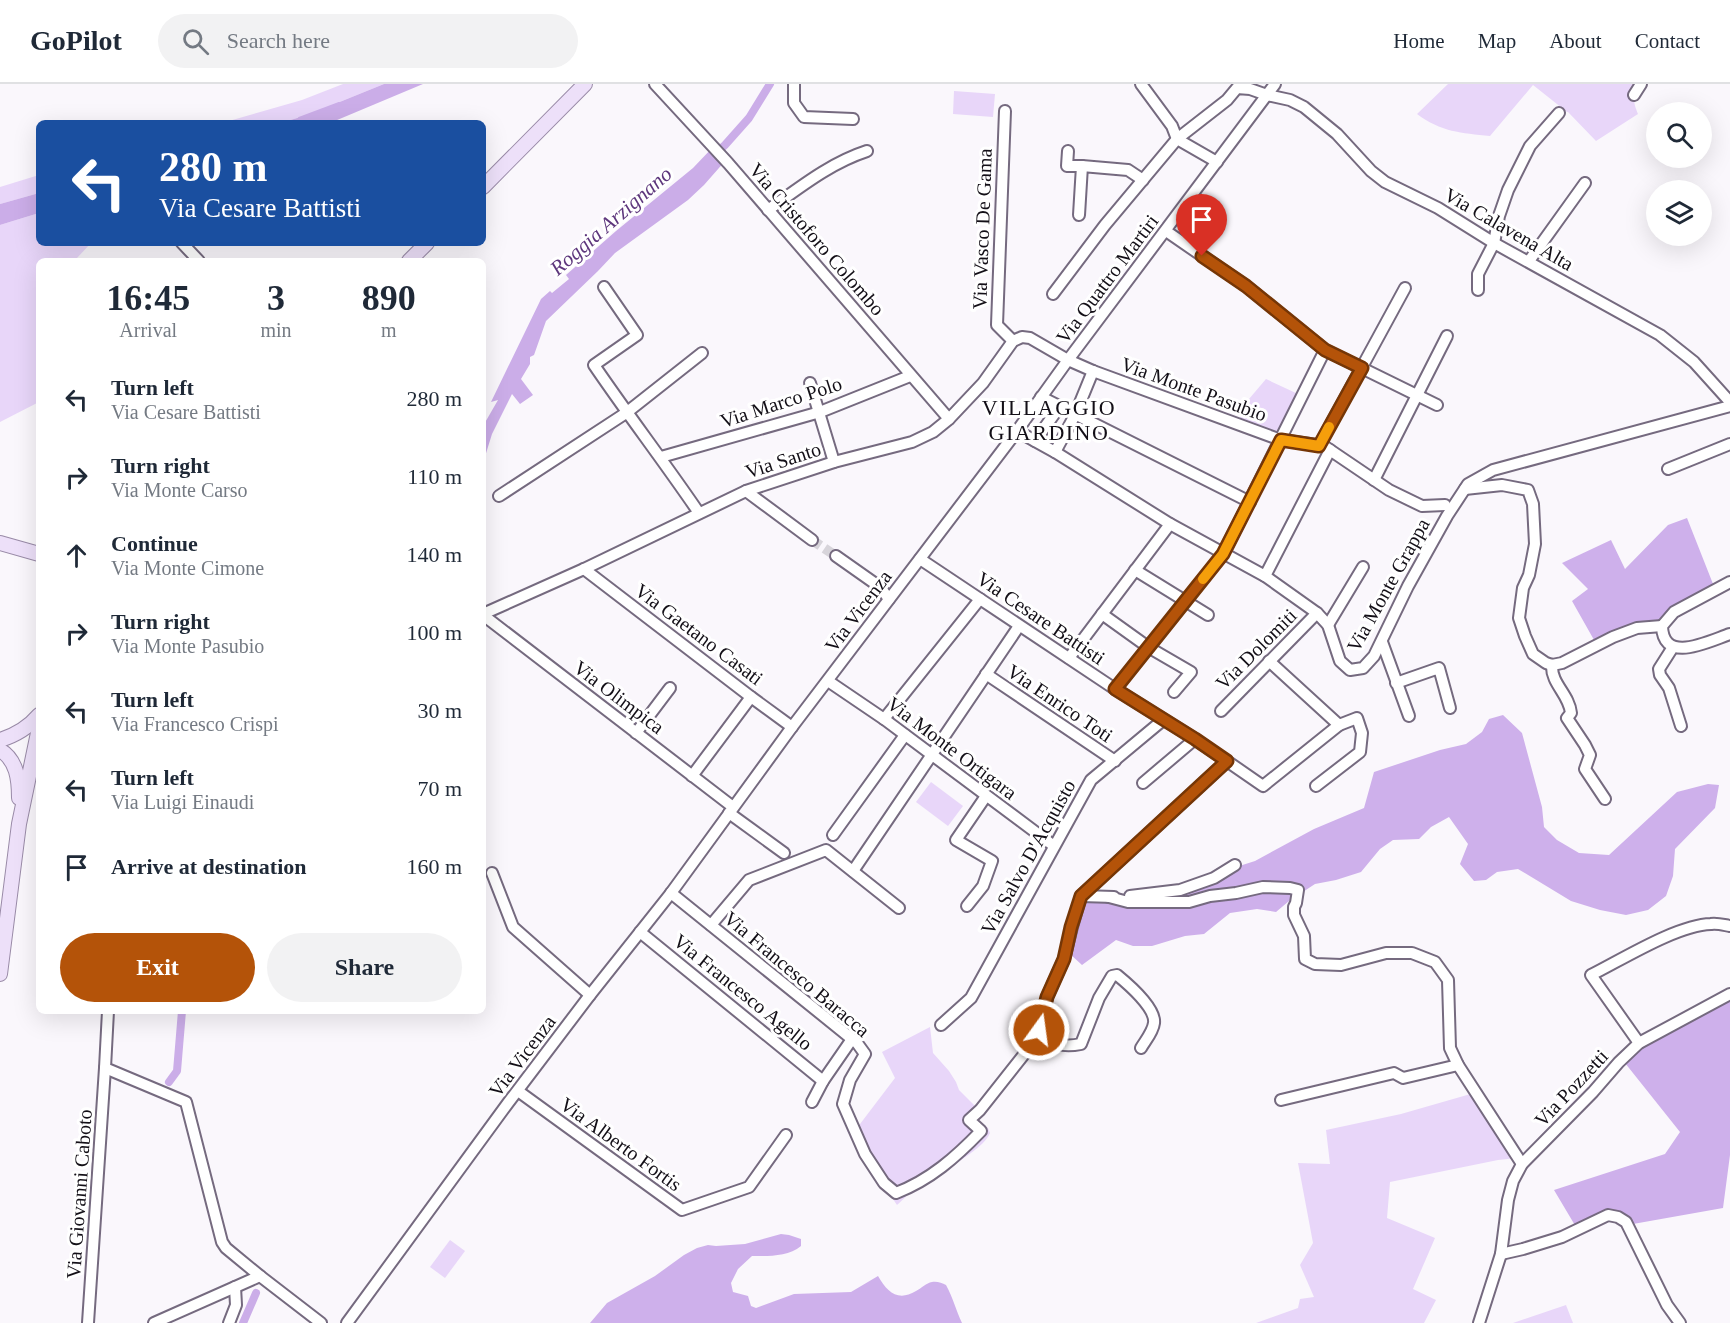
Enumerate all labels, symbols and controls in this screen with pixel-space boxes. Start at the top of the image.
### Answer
search box [158,14,578,68]
text: GoPilot [30,25,122,56]
icon: search [179,25,212,58]
text: Search here [227,28,330,53]
text: Home [1393,29,1445,53]
text: Map [1478,29,1516,53]
text: About [1549,29,1602,53]
text: Contact [1635,29,1700,53]
map controls [1646,102,1712,246]
button: search [1646,102,1712,168]
icon: left [60,144,138,222]
text: 280 m [159,144,268,190]
street label: Via Vasco De Gama [968,148,996,310]
street label: Via Cristoforo Colombo [745,158,889,320]
water label: Roggia Arzignano [545,162,677,281]
button: layers [1646,180,1712,246]
street label: Via Calavena Alta [1441,183,1578,275]
text: Via Cesare Battisti [159,193,361,223]
pin [1176,194,1227,256]
icon: arrive [1185,203,1218,236]
street label: Via Quattro Martiri [1051,210,1163,348]
text: 16:45 [106,278,190,318]
text: 3 [267,278,285,318]
text: 890 [362,278,416,318]
text: Arrival [119,319,177,341]
text: min [260,319,292,341]
text: m [381,319,397,341]
street label: Via Monte Pasubio [1118,352,1270,426]
street label: Via Marco Polo [717,372,845,432]
text: Turn left [111,375,194,400]
icon: left [60,383,93,416]
text: 280 m [406,386,462,411]
district label: VILLAGGIO GIARDINO [982,395,1116,445]
text: Via Cesare Battisti [111,401,261,423]
street label: Via Santo [742,437,824,483]
text: Turn right [111,453,210,478]
icon: right [60,461,93,494]
text: 110 m [407,464,462,489]
text: Via Monte Carso [111,479,248,501]
street label: Via Monte Grappa [1342,515,1435,656]
text: Continue [111,531,198,556]
icon: ahead [60,539,93,572]
text: 140 m [406,542,462,567]
text: Via Monte Cimone [111,557,264,579]
street label: Via Vicenza [820,566,896,656]
street label: Via Cesare Battisti [973,567,1110,669]
street label: Via Gaetano Casati [631,579,768,689]
street label: Via Dolomiti [1211,604,1301,694]
text: Turn right [111,609,210,634]
icon: right [60,617,93,650]
text: 100 m [406,620,462,645]
text: Via Monte Pasubio [111,635,264,657]
street label: Via Olimpica [569,656,668,739]
street label: Via Enrico Toti [1003,660,1117,747]
text: Turn left [111,687,194,712]
street label: Via Monte Ortigara [882,692,1021,805]
icon: left [60,695,93,728]
text: 30 m [417,698,462,723]
text: Via Francesco Crispi [111,713,279,735]
text: Turn left [111,765,194,790]
icon: left [60,773,93,806]
text: 70 m [417,776,462,801]
street label: Via Salvo D'Acquisto [976,776,1081,939]
text: Via Luigi Einaudi [111,791,254,813]
icon: arrive [60,851,93,884]
text: Arrive at destination [111,854,307,879]
text: 160 m [406,854,462,879]
street label: Via Francesco Baracca [720,907,874,1041]
street label: Via Francesco Agello [669,929,817,1055]
button: Exit [60,933,255,1002]
button: Share [267,933,462,1002]
position arrow [1007,998,1071,1062]
street label: Via Vicenza [484,1011,560,1101]
street label: Via Pozzetti [1530,1045,1612,1131]
street label: Via Alberto Fortis [556,1093,686,1195]
street label: Via Giovanni Caboto [62,1108,96,1280]

